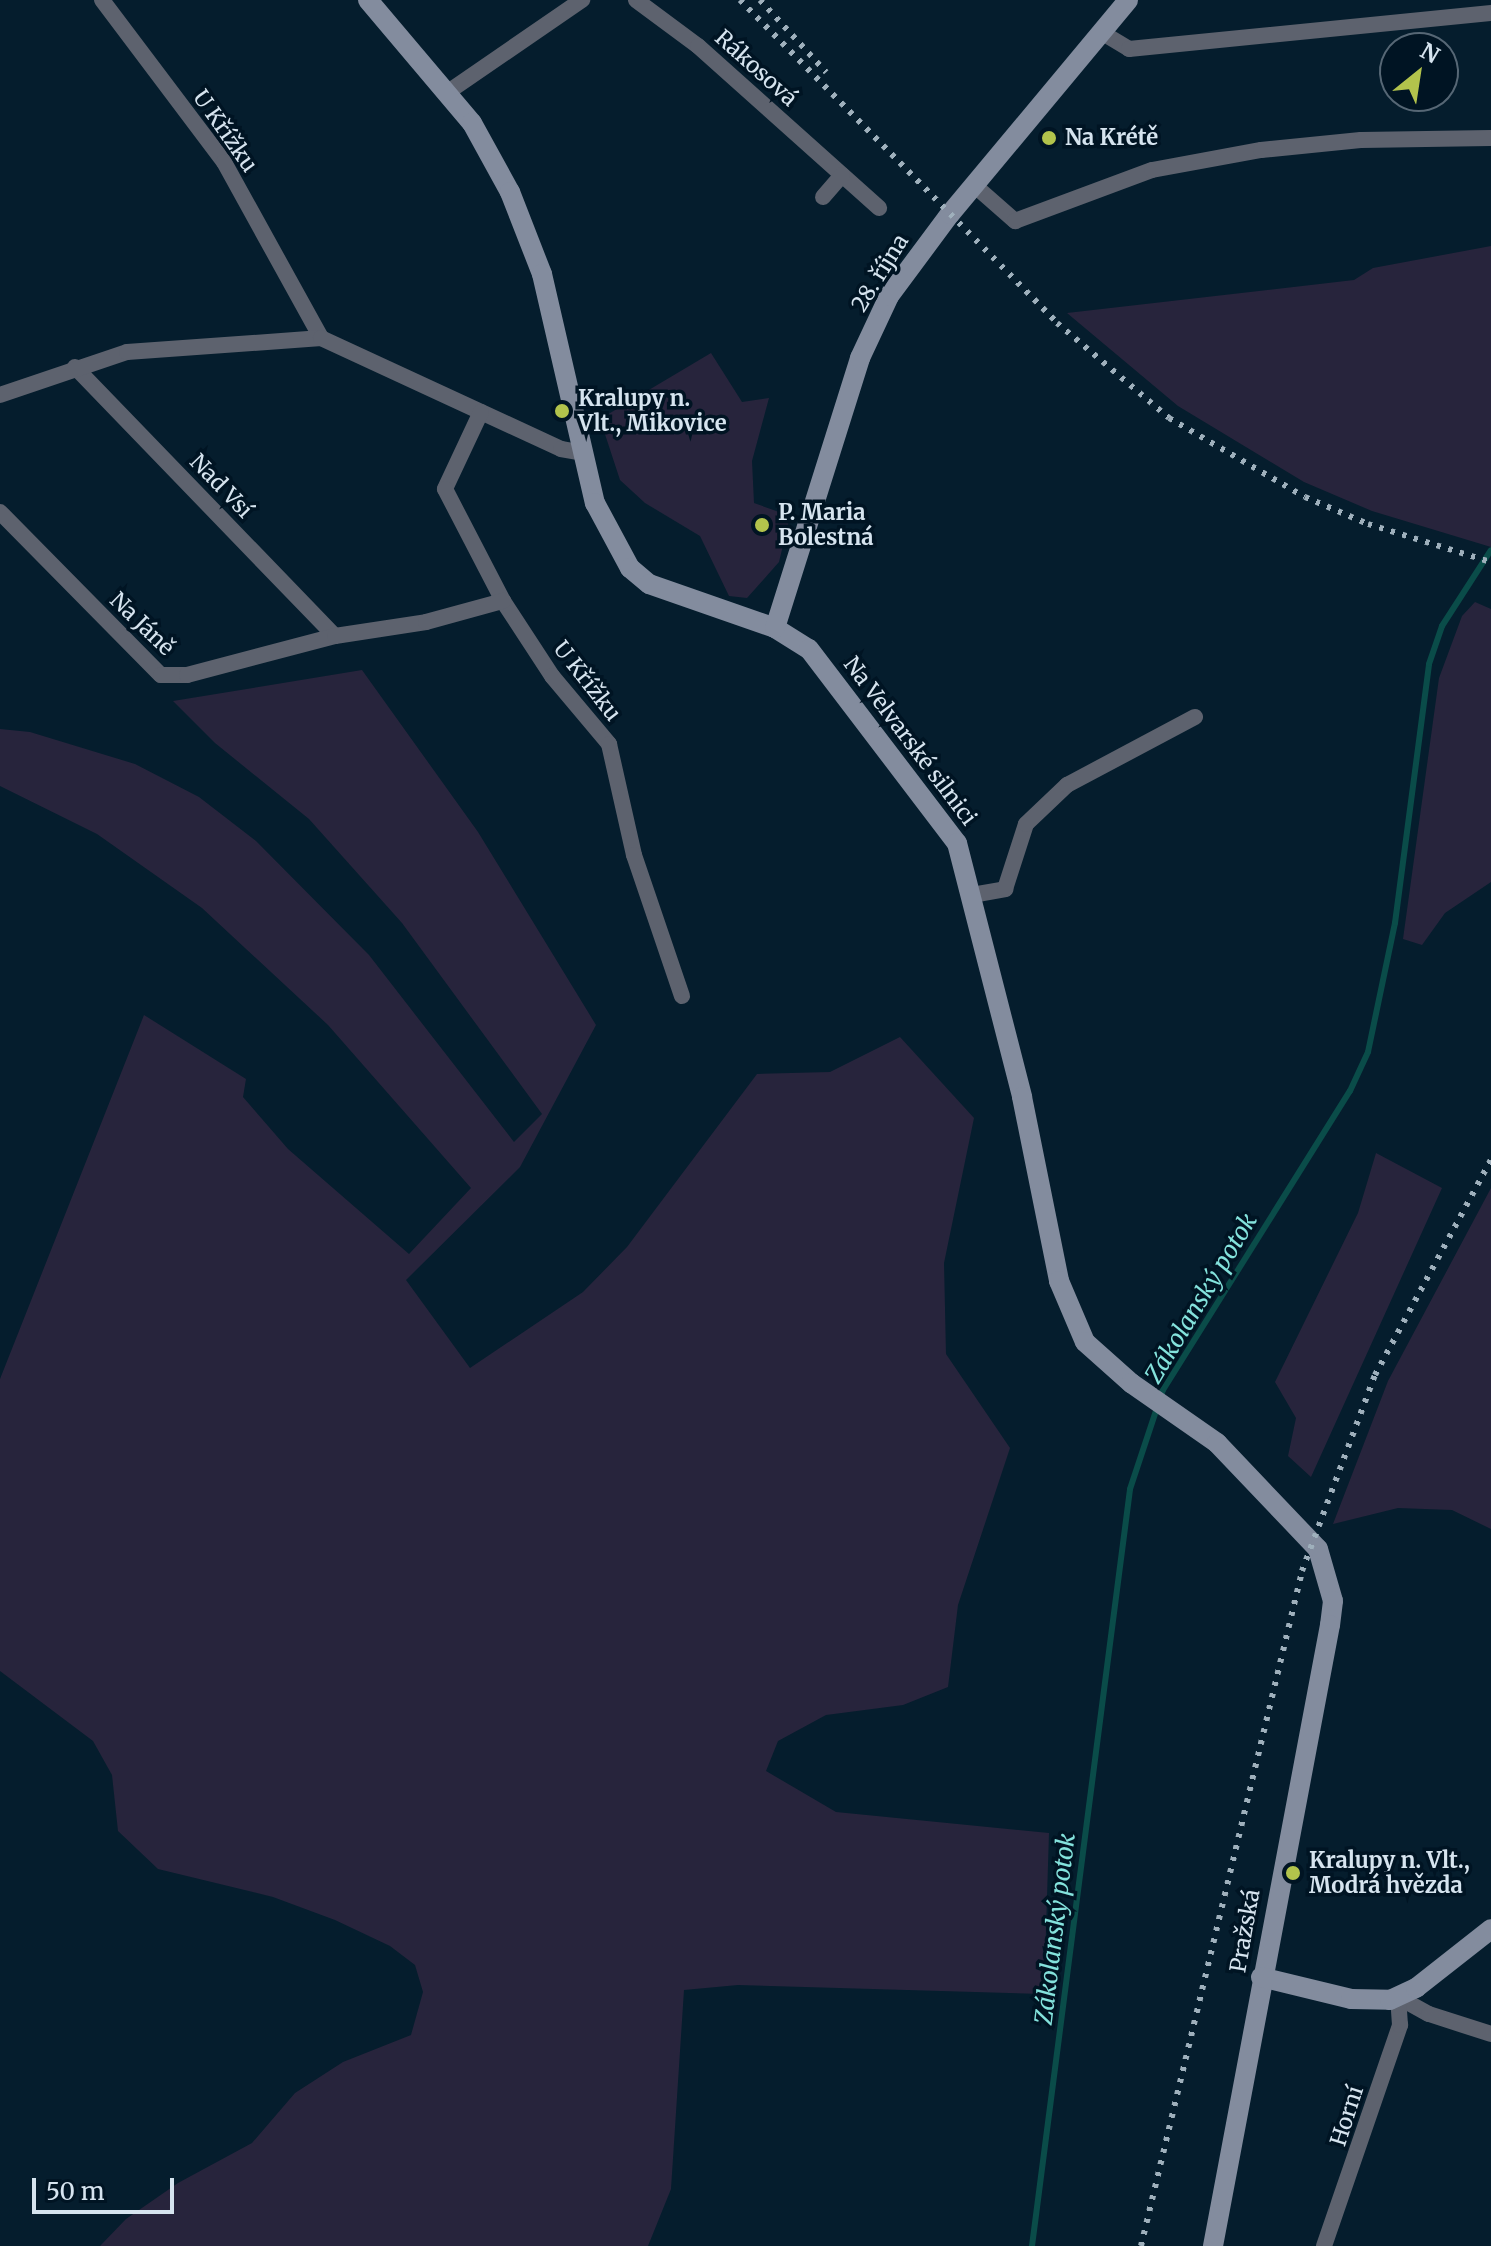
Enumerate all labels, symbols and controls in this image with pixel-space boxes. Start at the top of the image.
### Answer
street label: Rákosová [710,24,802,112]
north arrow [1379,32,1459,112]
text: N [1415,36,1445,69]
street label: U Křížku [187,85,263,177]
place label: Na Krétě [1065,125,1158,151]
marker: Na Krétě [1040,129,1058,147]
street label: 28. října [846,229,914,317]
place label: Kralupy n. Vlt., Mikovice [578,385,727,436]
marker: Kralupy n. Vlt., Mikovice [553,402,571,420]
street label: Nad Vsí [184,449,258,523]
place label: P. Maria Bolestná [778,499,873,550]
marker: P. Maria Bolestná [753,516,771,534]
street label: Na Jáně [104,587,180,661]
street label: U Křížku [548,636,626,726]
street label: Na Velvarské silnici [838,652,982,830]
water label: Zákolanský potok [1139,1208,1263,1388]
water label: Zákolanský potok [1029,1832,1081,2026]
place label: Kralupy n. Vlt., Modrá hvězda [1309,1847,1470,1898]
marker: Kralupy n. Vlt., Modrá hvězda [1284,1864,1302,1882]
street label: Pražská [1225,1887,1265,1975]
street label: Horní [1325,2083,1369,2149]
scale bar [36,2162,178,2212]
text: 50 m [46,2176,105,2207]

